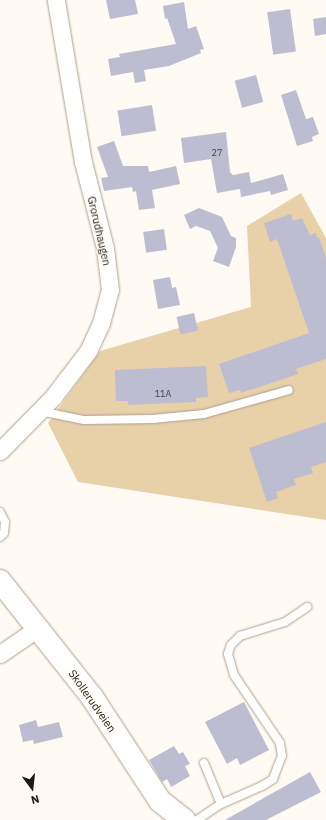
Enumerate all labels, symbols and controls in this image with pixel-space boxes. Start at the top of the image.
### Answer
house number: 27 [212,148,222,158]
street label: Grorudhaugen [85,195,113,267]
house number: 11A [155,389,171,399]
street label: Skollerudveien [66,667,118,735]
north arrow [12,768,52,808]
text: N [29,792,41,807]

